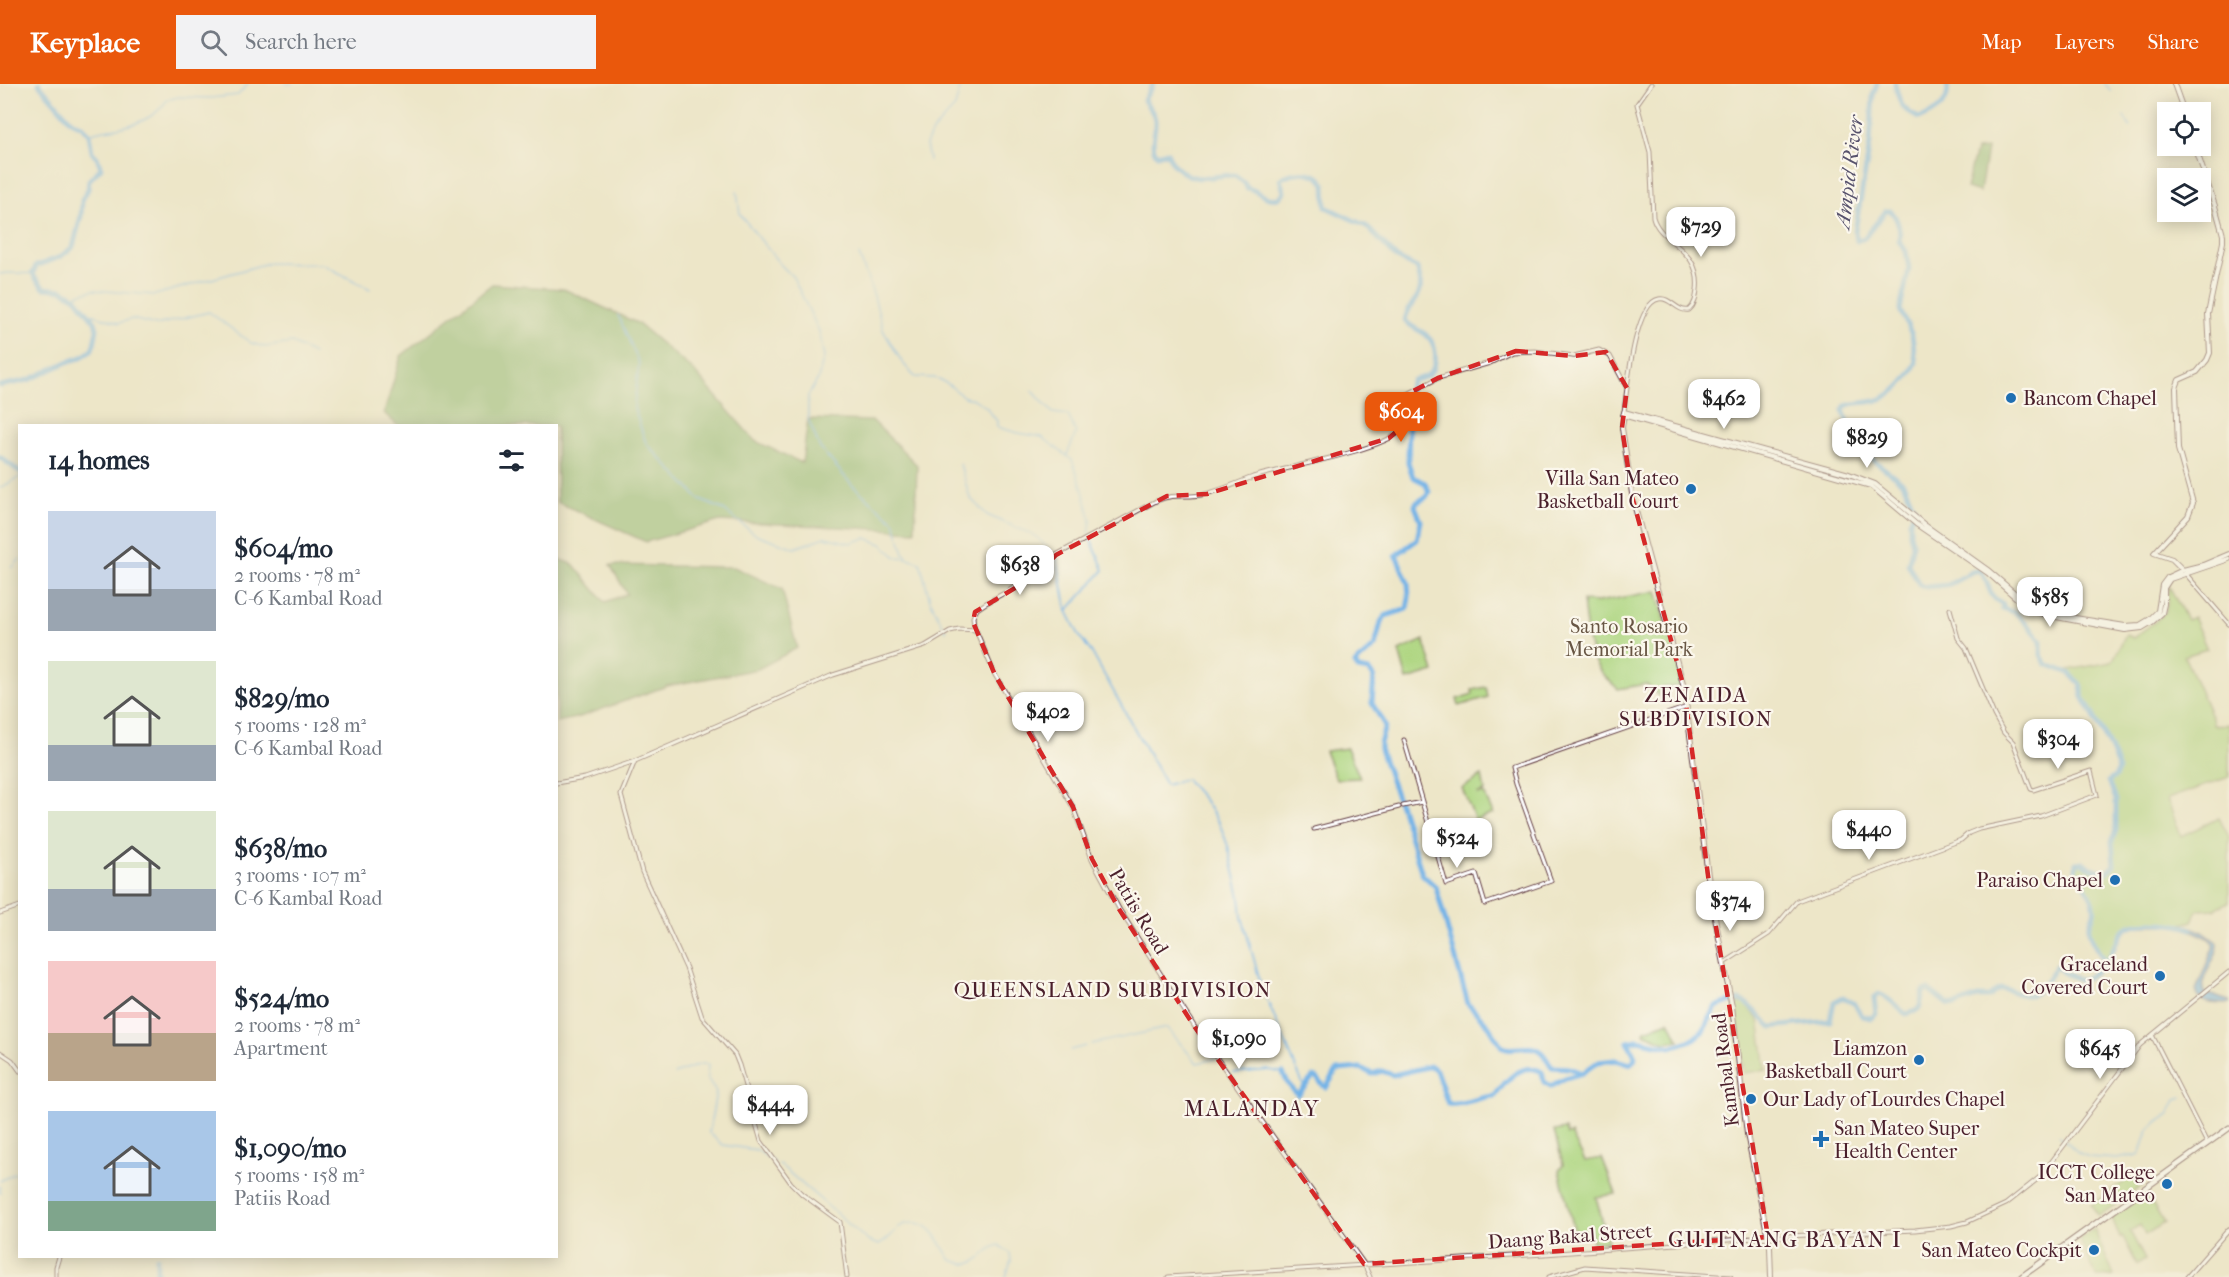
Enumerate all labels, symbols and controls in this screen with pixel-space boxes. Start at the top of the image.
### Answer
search box [176,15,596,69]
text: Keyplace [30,26,140,59]
icon: search [197,26,230,59]
text: Search here [245,29,357,55]
text: Map [1981,30,2022,54]
text: Layers [2055,30,2114,54]
text: Share [2147,30,2199,54]
map controls [2157,102,2211,222]
button: locate [2157,102,2211,156]
water label: Ampid River [1830,113,1868,233]
button: layers [2157,168,2211,222]
pin: $729 [1665,207,1737,258]
text: $729 [1680,215,1722,238]
pin: $462 [1688,379,1760,430]
text: $462 [1702,387,1746,410]
place label: Bancom Chapel [2023,387,2157,410]
marker: Bancom Chapel [2004,391,2018,405]
pin: $604 [1365,392,1437,443]
text: $604 [1379,400,1423,423]
pin: $829 [1831,418,1903,469]
text: $829 [1846,426,1888,449]
icon: filters [495,444,528,477]
text: 14 homes [48,445,150,476]
place label: Villa San Mateo Basketball Court [1537,467,1679,513]
marker: Villa San Mateo Basketball Court [1684,482,1698,496]
text: $604/mo [234,533,333,564]
icon: home [96,535,168,607]
pin: $638 [984,545,1056,596]
text: $638 [1000,553,1040,576]
text: 2 rooms · 78 m² [234,564,360,587]
pin: $585 [2014,577,2086,628]
text: $585 [2031,585,2069,608]
text: C-6 Kambal Road [234,587,382,610]
park label: Santo Rosario Memorial Park [1565,615,1694,661]
text: $829/mo [234,683,329,714]
district label: ZENAIDA SUBDIVISION [1619,683,1773,731]
icon: home [96,685,168,757]
pin: $402 [1012,692,1084,743]
text: $402 [1026,700,1070,723]
text: 5 rooms · 128 m² [234,714,366,737]
pin: $304 [2022,719,2094,770]
text: $304 [2037,727,2079,750]
text: C-6 Kambal Road [234,737,382,760]
pin: $440 [1833,810,1905,861]
pin: $524 [1421,818,1493,869]
text: $440 [1846,818,1892,841]
text: $524 [1436,826,1478,849]
text: $638/mo [234,833,327,864]
icon: home [96,835,168,907]
text: 3 rooms · 107 m² [234,864,366,887]
street label: Patiis Road [1104,864,1174,959]
place label: Paraiso Chapel [1976,869,2103,892]
marker: Paraiso Chapel [2108,873,2122,887]
pin: $374 [1694,881,1766,932]
text: C-6 Kambal Road [234,887,382,910]
text: $374 [1710,889,1750,912]
place label: Graceland Covered Court [2021,953,2149,999]
marker: Graceland Covered Court [2153,969,2167,983]
district label: QUEENSLAND SUBDIVISION [954,978,1272,1002]
text: $524/mo [234,983,329,1014]
icon: home [96,985,168,1057]
street label: Kambal Road [1707,1011,1744,1128]
text: 2 rooms · 78 m² [234,1014,360,1037]
pin: $1,090 [1190,1019,1288,1070]
text: $1,090 [1212,1027,1266,1050]
pin: $645 [2064,1029,2136,1080]
text: Apartment [234,1037,328,1060]
place label: Liamzon Basketball Court [1765,1037,1907,1083]
text: $645 [2079,1037,2121,1060]
marker: Liamzon Basketball Court [1912,1053,1926,1067]
pin: $444 [734,1085,806,1136]
place label: Our Lady of Lourdes Chapel [1763,1088,2006,1111]
marker: Our Lady of Lourdes Chapel [1744,1092,1758,1106]
text: $444 [747,1093,793,1116]
district label: MALANDAY [1184,1096,1320,1122]
place label: San Mateo Super Health Center [1834,1117,1980,1163]
marker: San Mateo Super Health Center [1812,1130,1830,1148]
text: $1,090/mo [234,1133,346,1164]
icon: home [96,1135,168,1207]
place label: ICCT College San Mateo [2038,1161,2155,1207]
text: 5 rooms · 158 m² [234,1164,364,1187]
marker: ICCT College San Mateo [2160,1177,2174,1191]
text: Patiis Road [234,1187,330,1210]
street label: Daang Bakal Street [1487,1219,1653,1254]
district label: GUITNANG BAYAN I [1668,1227,1902,1253]
place label: San Mateo Cockpit [1921,1239,2082,1262]
marker: San Mateo Cockpit [2087,1243,2101,1257]

